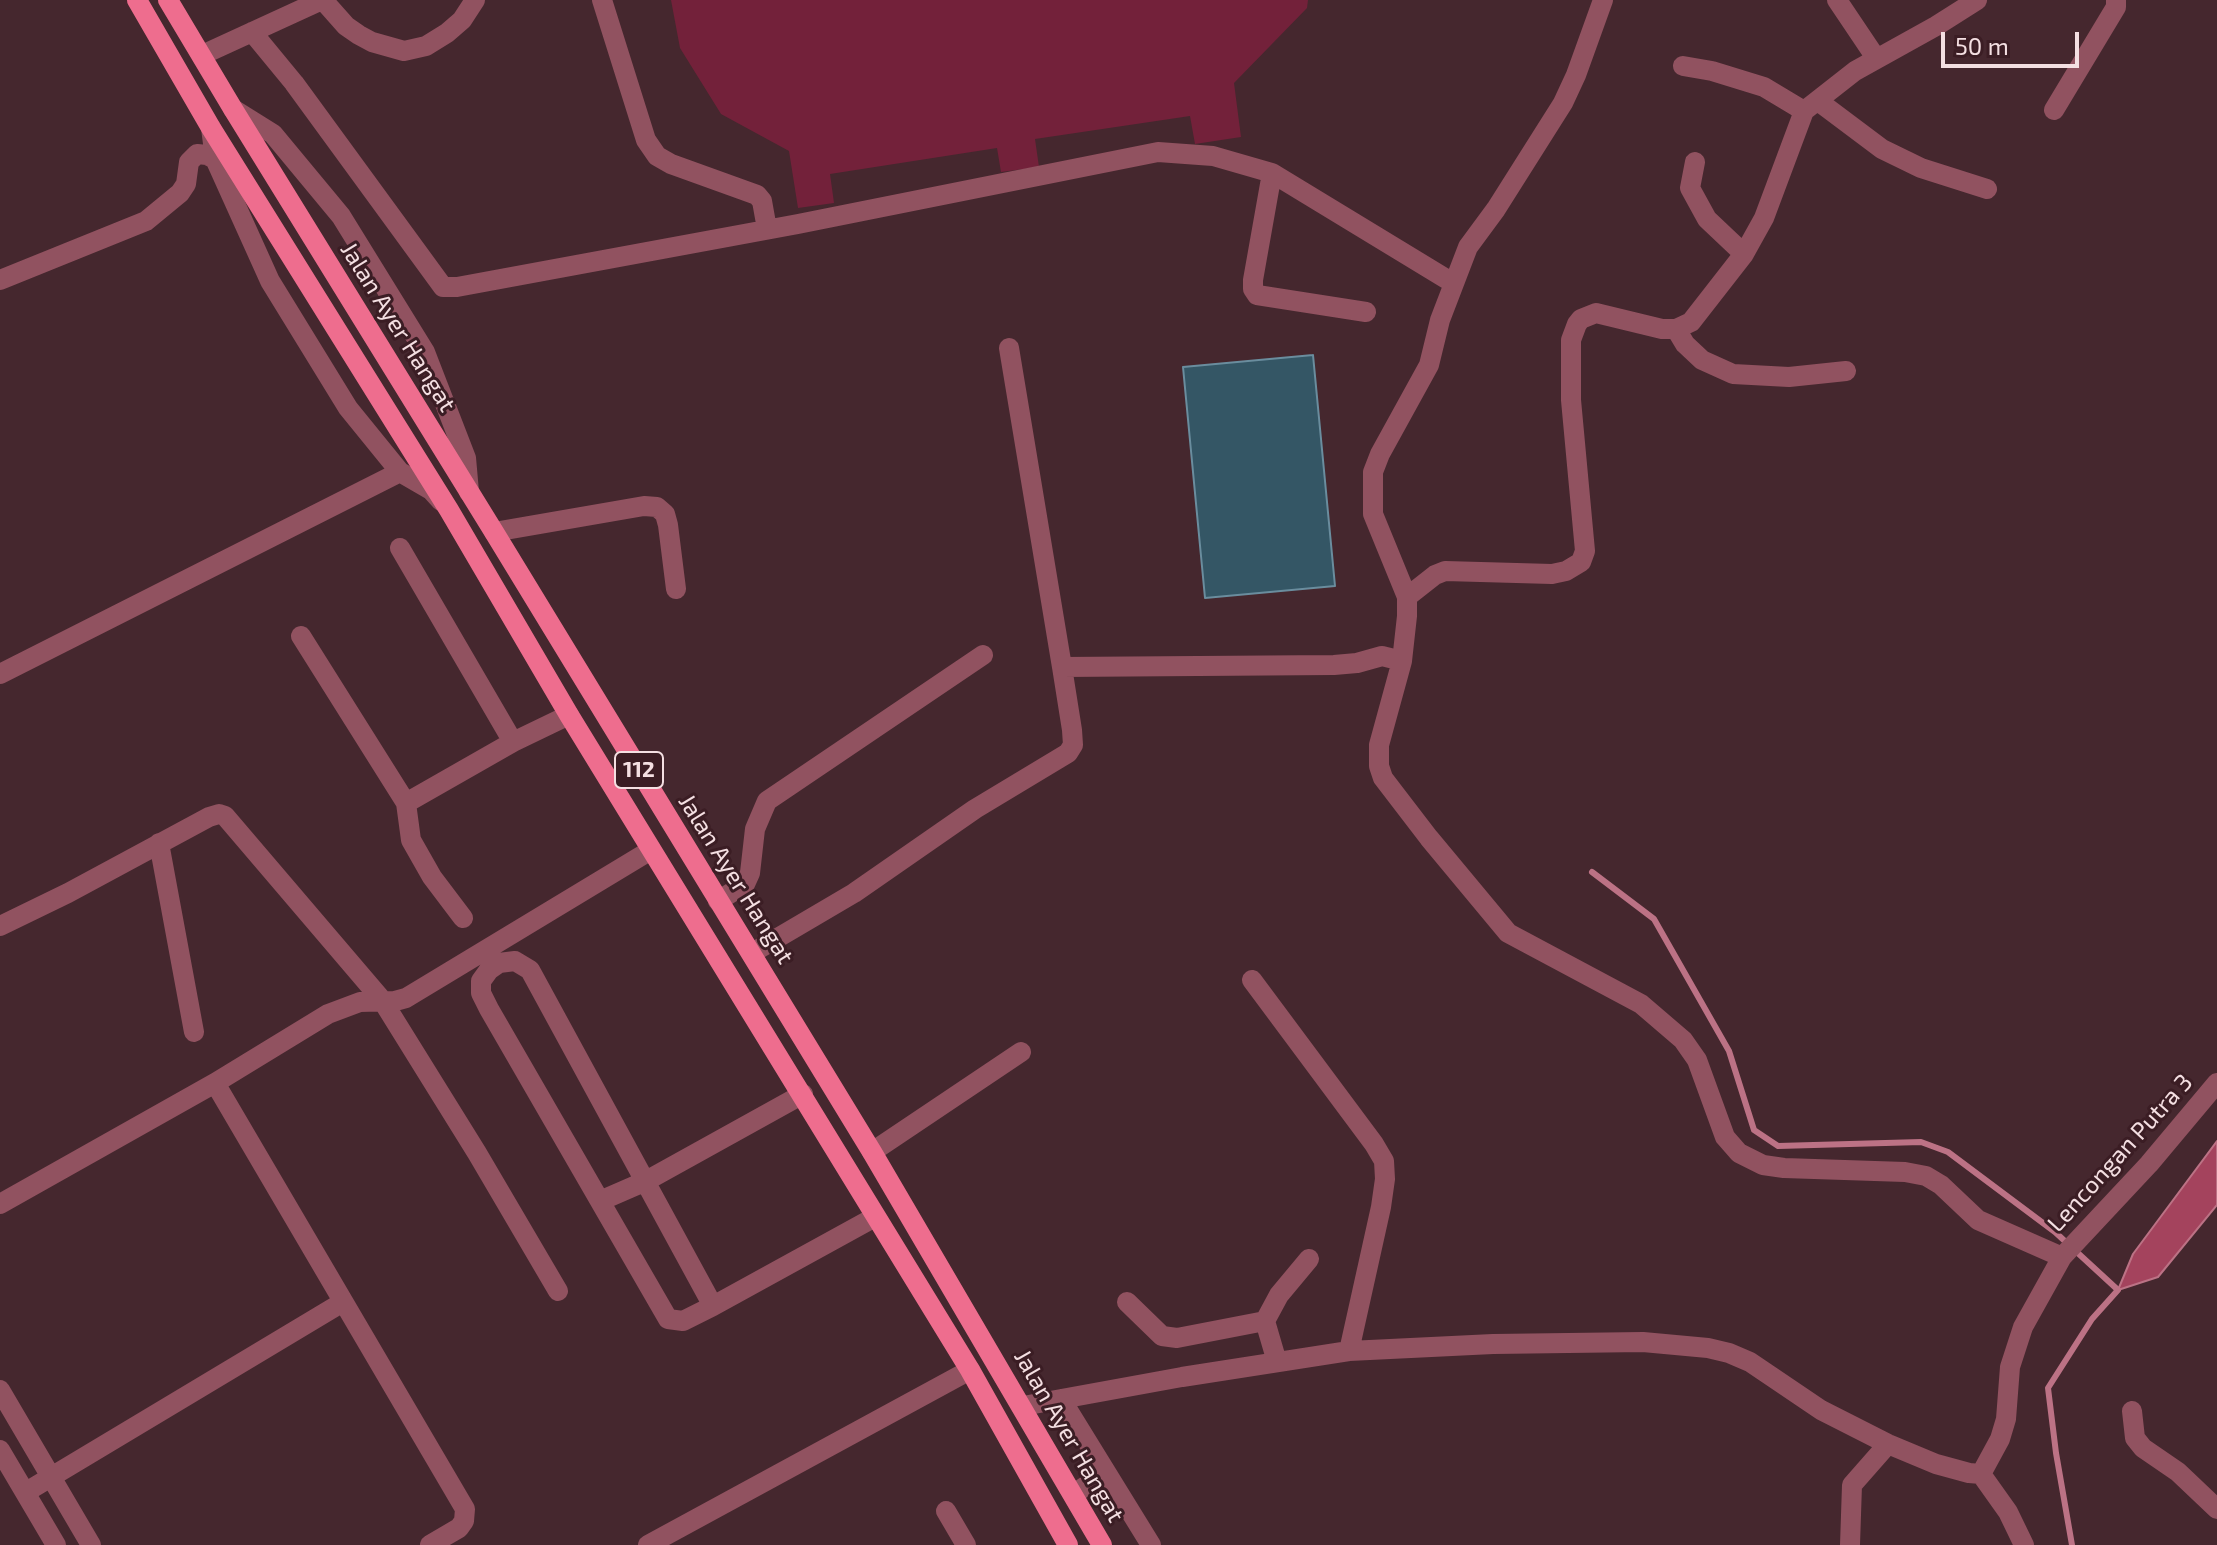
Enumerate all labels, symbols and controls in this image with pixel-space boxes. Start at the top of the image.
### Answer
scale bar [1945,16,2083,66]
text: 50 m [1955,31,2009,60]
street label: Jalan Ayer Hangat [334,237,462,417]
road number: 112 [615,752,663,788]
street label: Jalan Ayer Hangat [672,789,800,969]
street label: Lencongan Putra 3 [2042,1068,2198,1238]
street label: Jalan Ayer Hangat [1008,1345,1130,1527]

